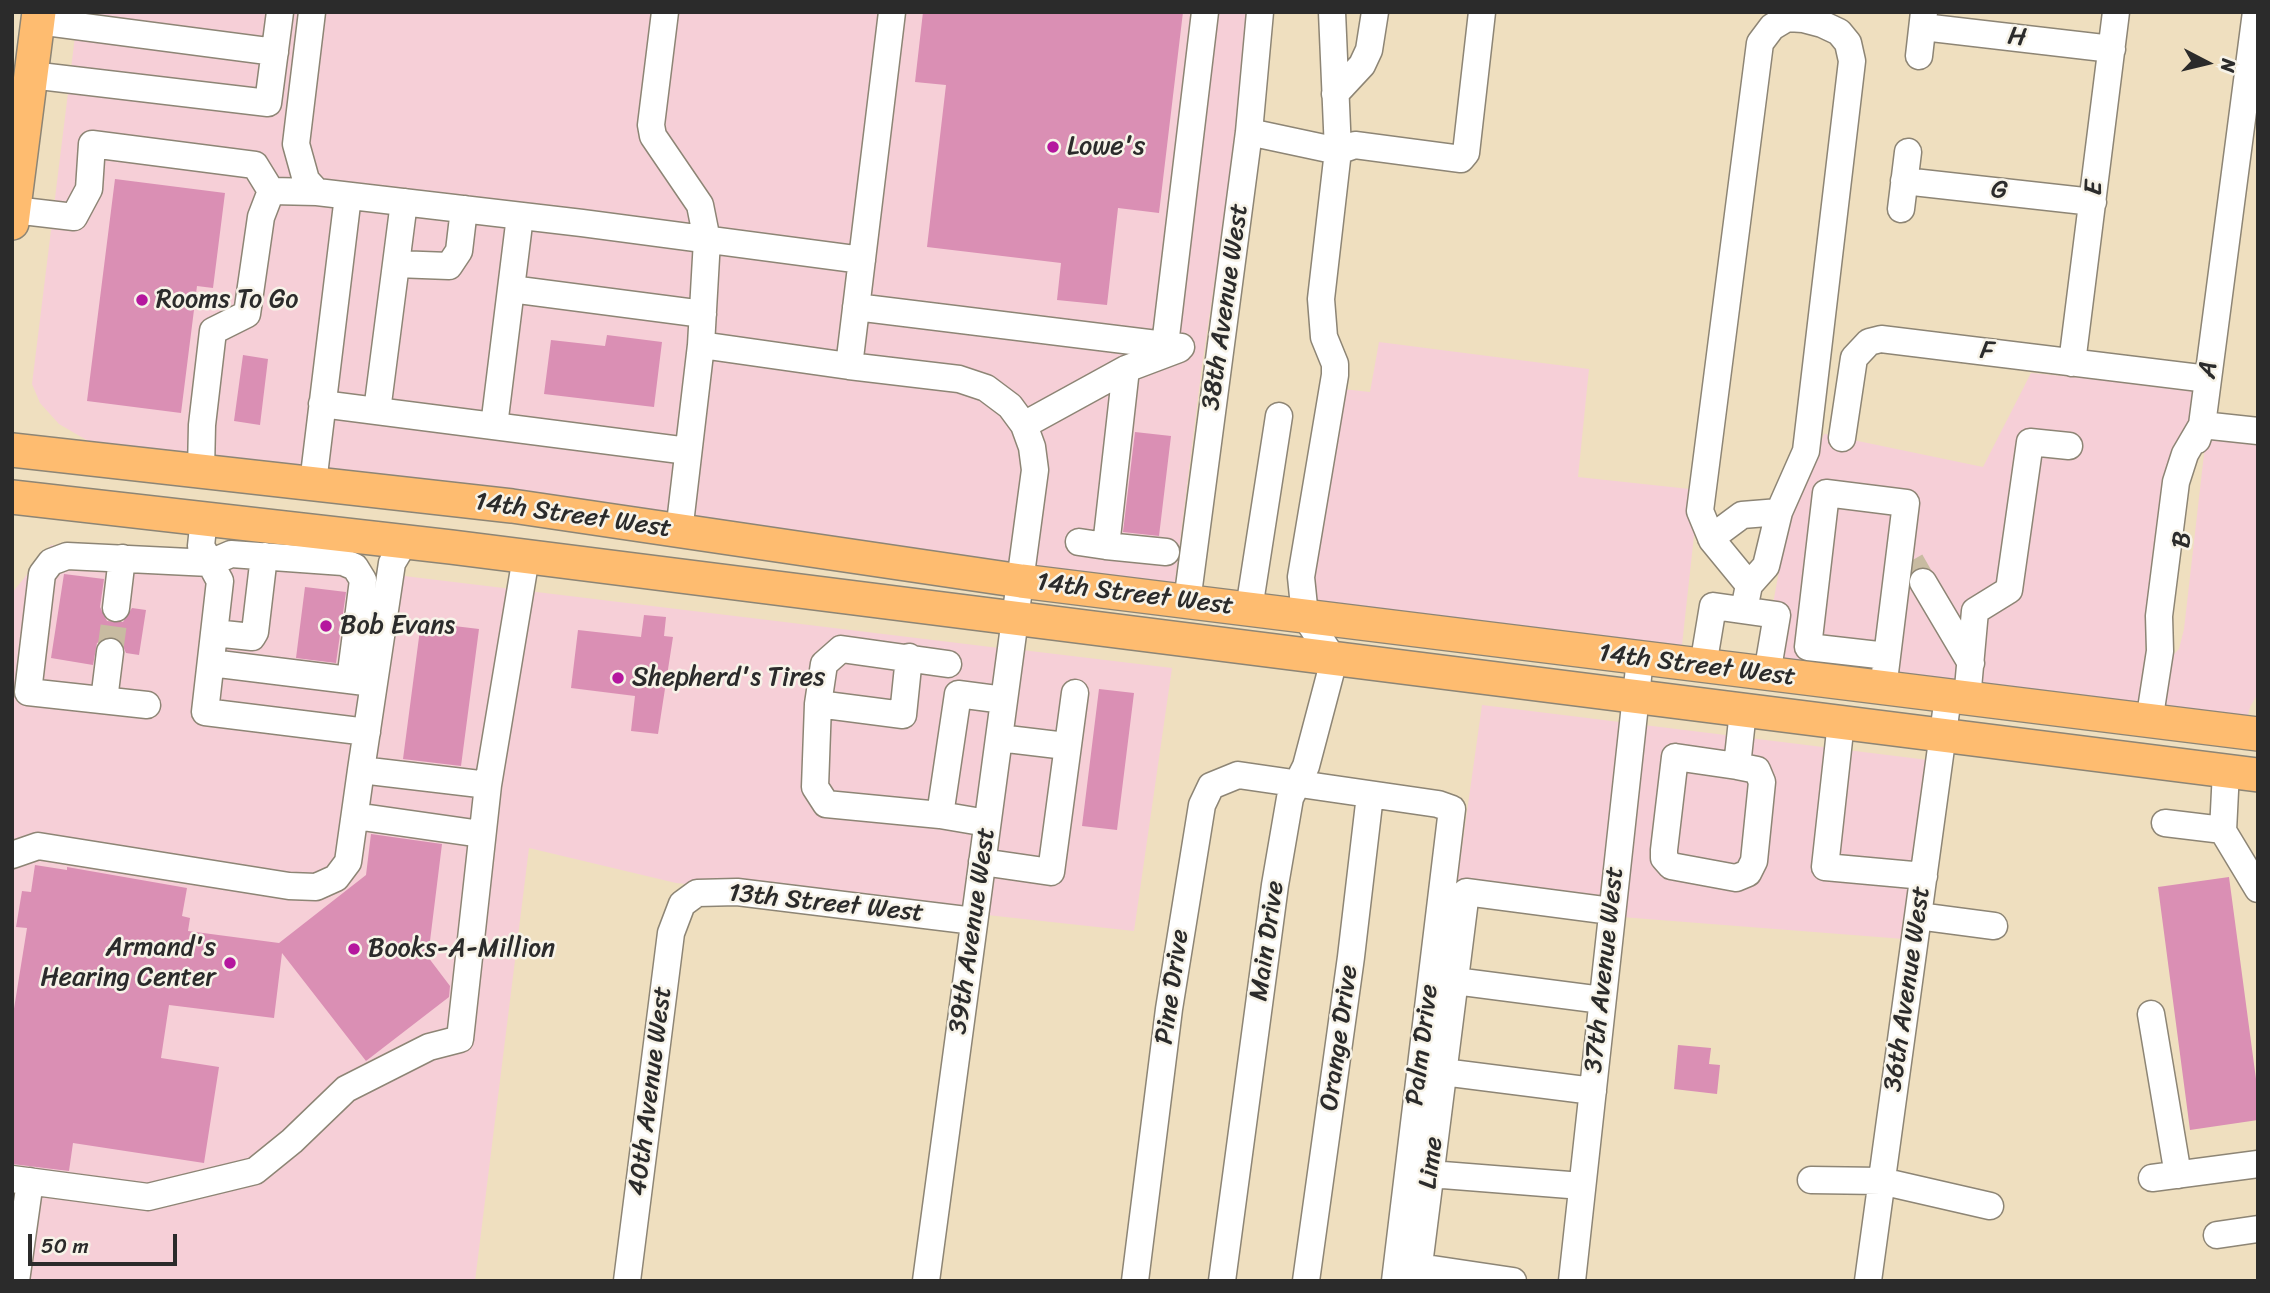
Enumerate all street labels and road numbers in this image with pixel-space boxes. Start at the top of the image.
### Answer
street label: H [2006,21,2028,55]
street label: G [1989,175,2009,207]
street label: E [2079,179,2111,197]
street label: 38th Avenue West [1196,202,1256,412]
street label: F [1978,336,1996,368]
street label: A [2192,360,2226,380]
street label: 14th Street West [473,487,673,545]
street label: B [2167,530,2199,550]
street label: 14th Street West [1035,567,1235,623]
street label: 14th Street West [1597,638,1797,694]
street label: 39th Avenue West [943,826,1003,1036]
street label: 37th Avenue West [1579,865,1631,1075]
street label: 13th Street West [727,878,925,930]
street label: Main Drive [1244,879,1292,1003]
street label: 36th Avenue West [1878,884,1938,1094]
street label: Pine Drive [1149,927,1197,1047]
street label: Orange Drive [1314,963,1366,1113]
street label: Palm Drive [1400,983,1446,1107]
street label: 40th Avenue West [623,984,679,1198]
street label: Lime [1413,1135,1451,1191]

